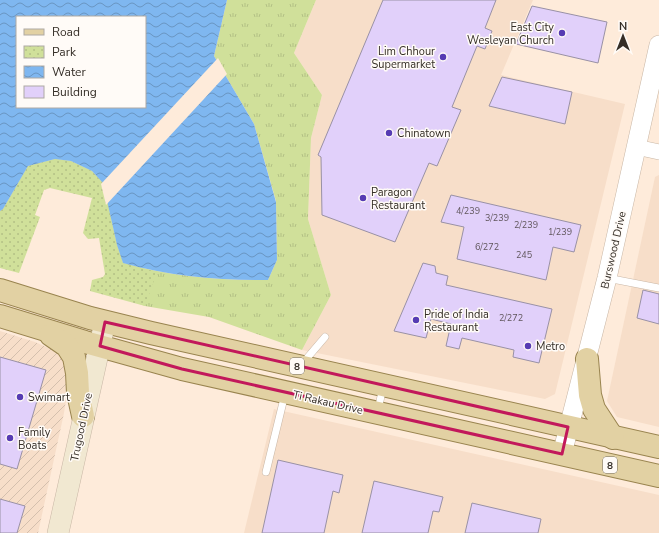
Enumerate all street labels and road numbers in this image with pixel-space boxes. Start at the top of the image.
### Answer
street label: Burswood Drive [597,210,630,290]
road number: 8 [290,358,304,374]
street label: Ti Rakau Drive [291,387,365,418]
street label: Trugood Drive [67,391,96,463]
road number: 8 [603,457,617,473]

